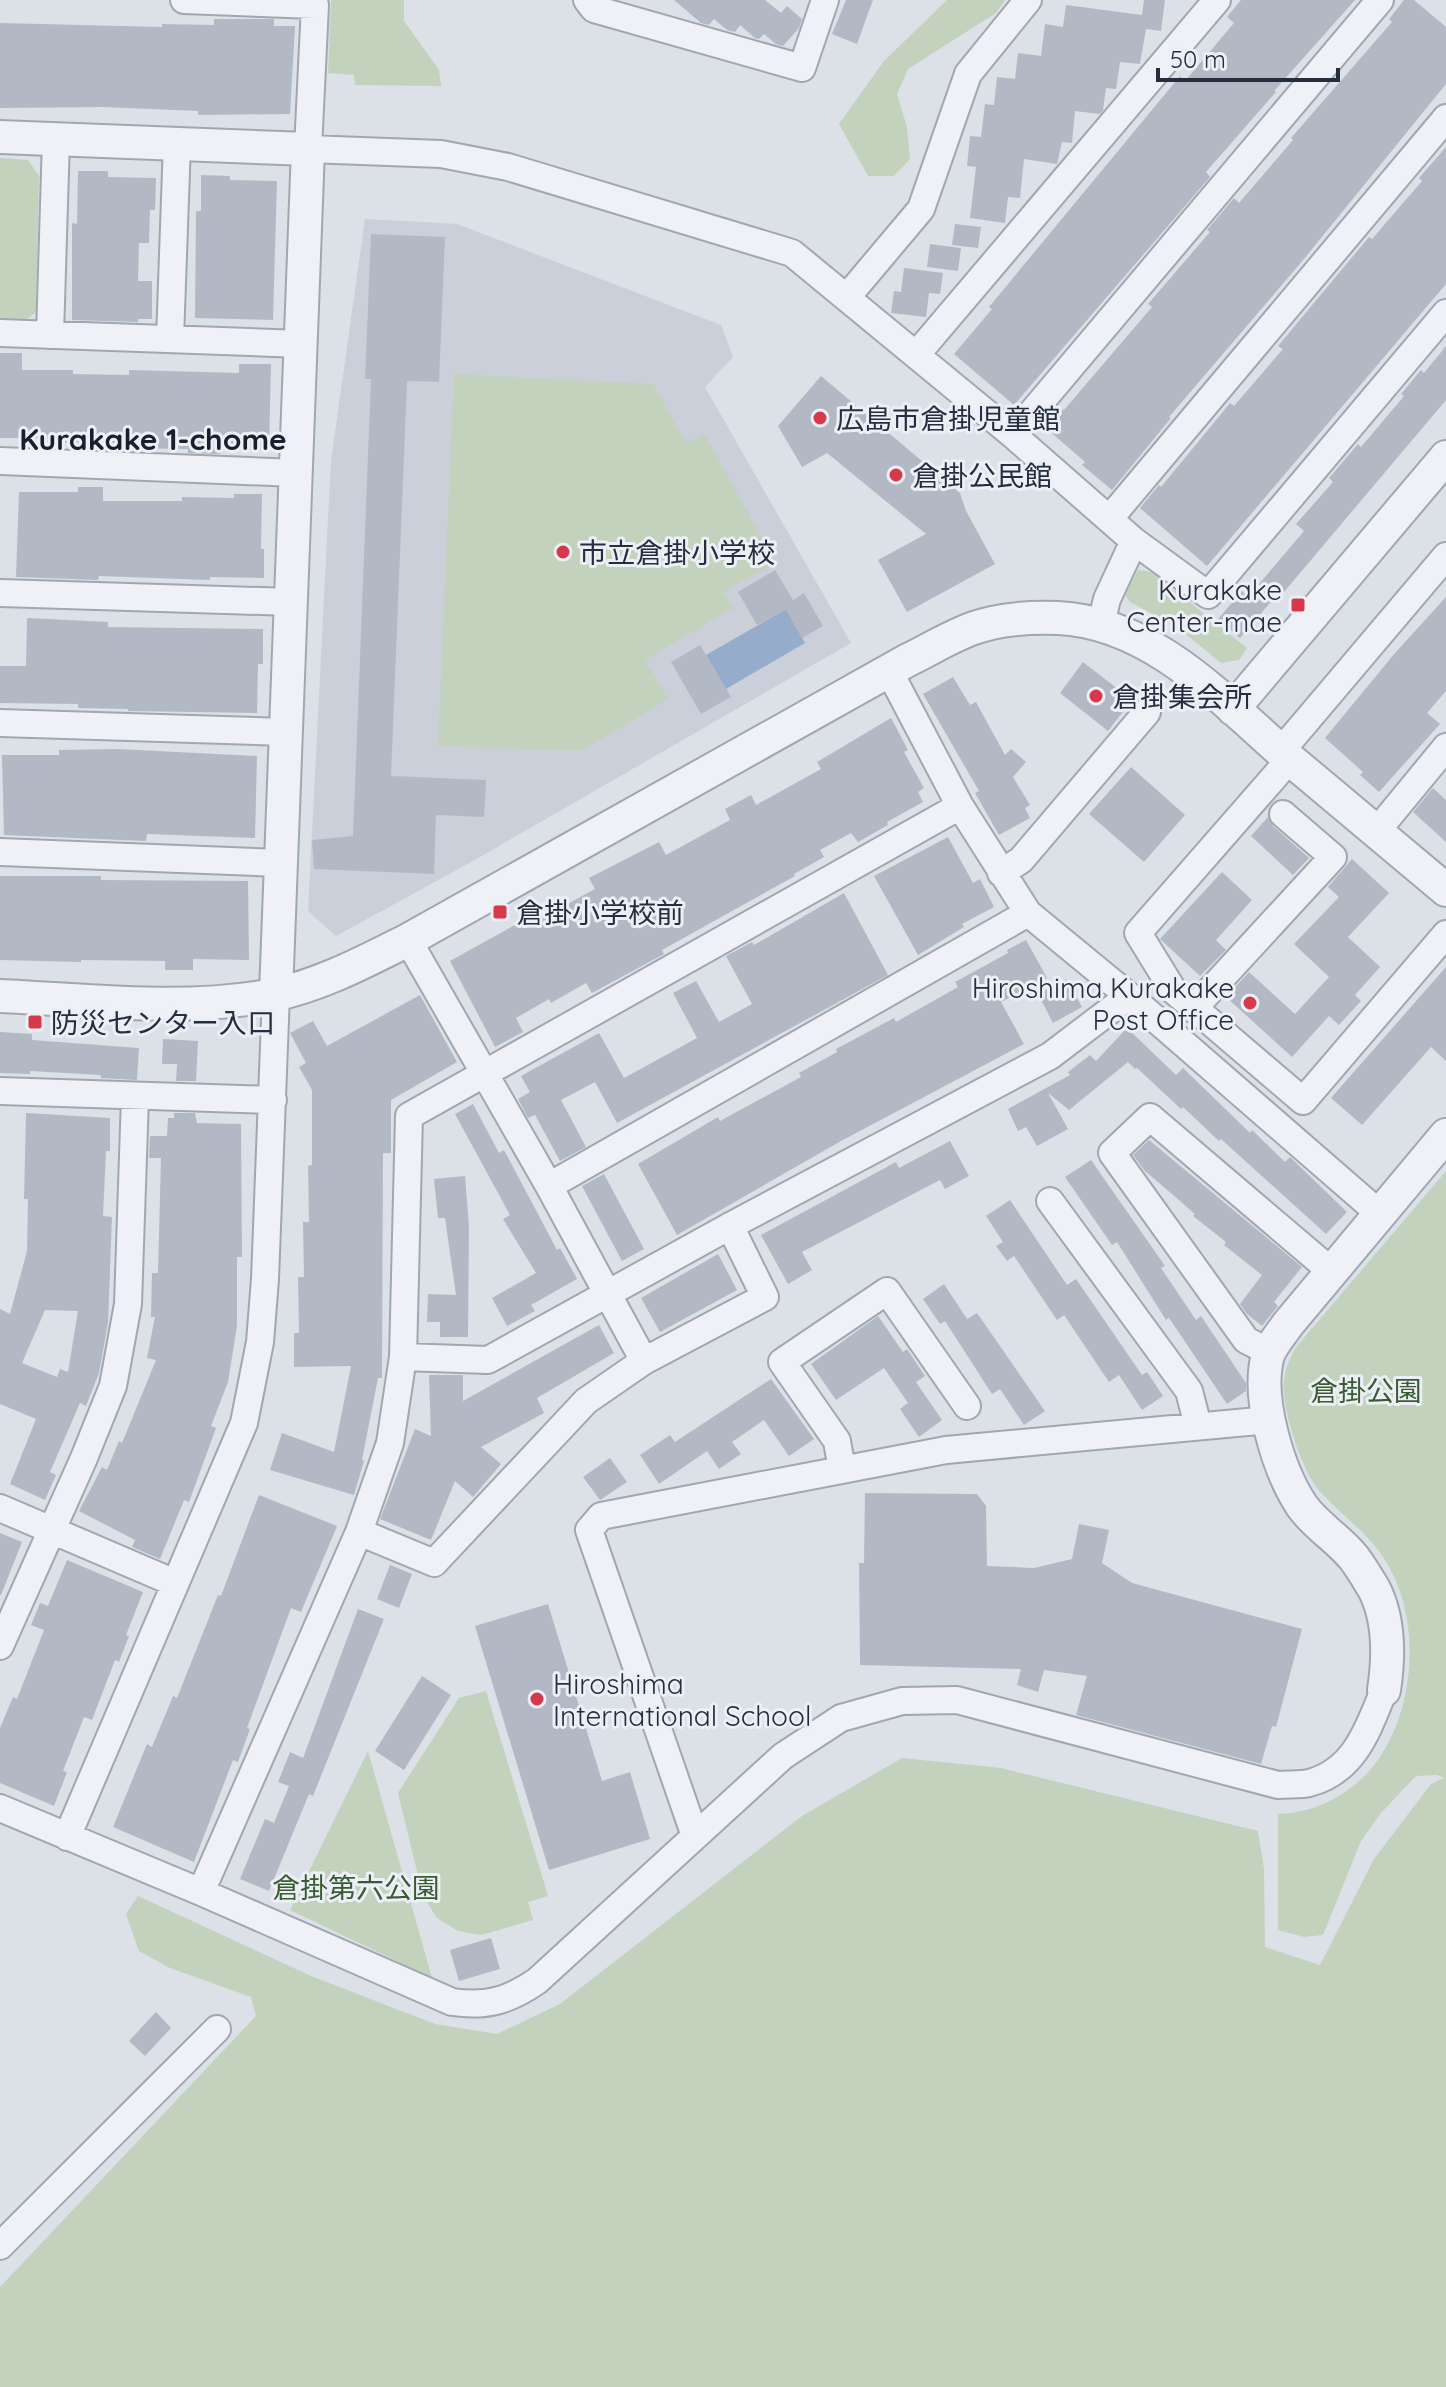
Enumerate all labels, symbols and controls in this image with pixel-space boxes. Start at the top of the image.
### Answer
scale bar [1158,32,1338,82]
text: 50 m [1170,44,1226,74]
place label: 広島市倉掛児童館 [836,401,1060,436]
marker: 広島市倉掛児童館 [811,409,829,427]
district label: Kurakake 1-chome [19,420,287,458]
place label: 倉掛公民館 [912,458,1052,493]
marker: 倉掛公民館 [887,466,905,484]
place label: 市立倉掛小学校 [579,535,775,570]
marker: 市立倉掛小学校 [554,543,572,561]
place label: Kurakake Center-mae [1127,572,1282,639]
marker: Kurakake Center-mae [1289,596,1307,614]
place label: 倉掛集会所 [1112,679,1252,714]
marker: 倉掛集会所 [1087,687,1105,705]
place label: 倉掛小学校前 [516,895,684,930]
marker: 倉掛小学校前 [491,903,509,921]
place label: Hiroshima Kurakake Post Office [972,970,1234,1037]
marker: Hiroshima Kurakake Post Office [1241,994,1259,1012]
place label: 防災センター入口 [51,1005,275,1040]
marker: 防災センター入口 [26,1013,44,1031]
park label: 倉掛公園 [1310,1373,1422,1408]
place label: Hiroshima International School [553,1666,811,1733]
marker: Hiroshima International School [528,1690,546,1708]
park label: 倉掛第六公園 [272,1870,440,1905]

